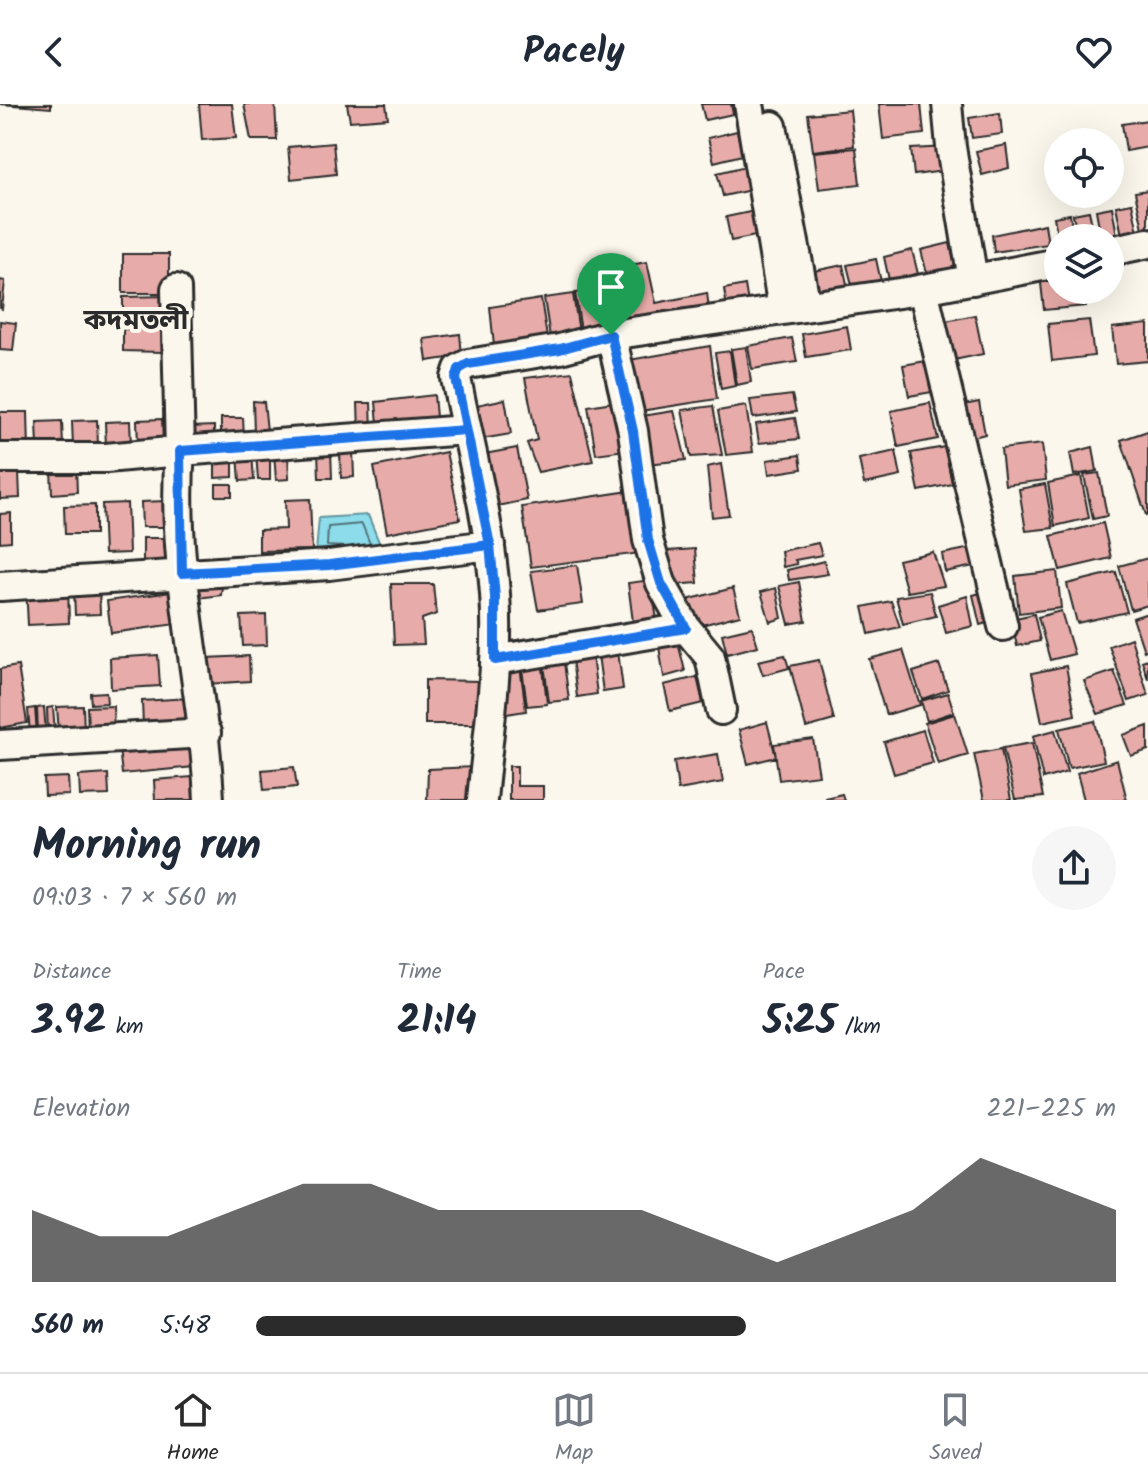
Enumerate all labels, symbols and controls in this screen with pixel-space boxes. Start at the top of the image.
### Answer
text: Pacely [523,24,625,81]
icon: back [32,30,76,74]
icon: heart [1072,30,1116,74]
map controls [1044,128,1124,304]
button: locate [1044,128,1124,208]
button: layers [1044,224,1124,304]
pin [577,253,645,335]
icon: arrive [589,265,633,309]
district label: কদমতলী [83,299,190,344]
text: Morning run [32,812,261,882]
button: share [1032,826,1116,910]
text: 09:03 · 7 × 560 m [32,877,237,919]
text: Distance [32,955,111,990]
text: Time [397,955,442,990]
text: Pace [763,955,805,990]
text: 3.92 [32,990,107,1054]
text: 21:14 [397,990,476,1054]
text: 5:25 [763,990,836,1054]
text: km [107,1010,144,1045]
text: /km [836,1010,881,1045]
text: Elevation [32,1088,130,1130]
text: 221–225 m [986,1088,1116,1130]
text: 560 m [32,1305,104,1347]
text: 5:48 [160,1305,210,1347]
tab: Home [167,1388,219,1471]
tab: Map [552,1388,596,1471]
tab: Saved [929,1388,981,1471]

